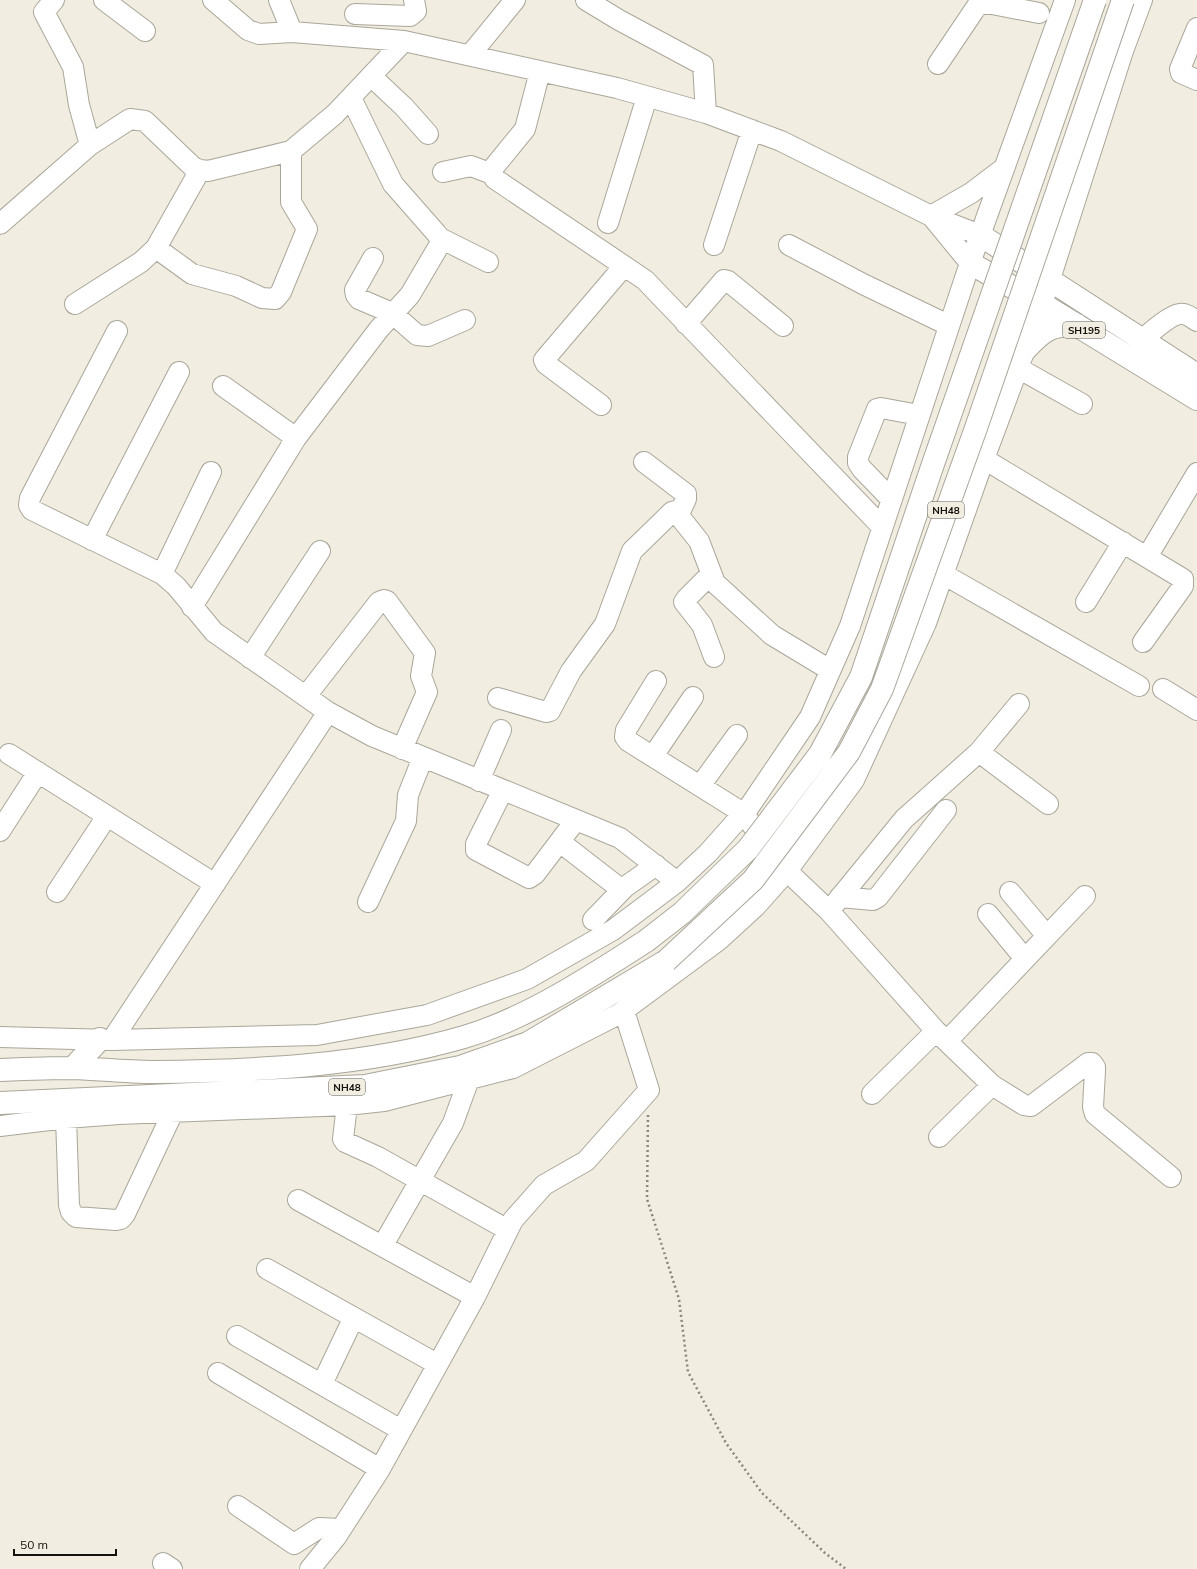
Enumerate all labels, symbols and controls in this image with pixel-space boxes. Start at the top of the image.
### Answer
road number: SH195 [1063,322,1105,338]
road number: NH48 [928,502,964,518]
road number: NH48 [329,1079,365,1095]
scale bar [14,1531,116,1557]
text: 50 m [20,1537,48,1552]

